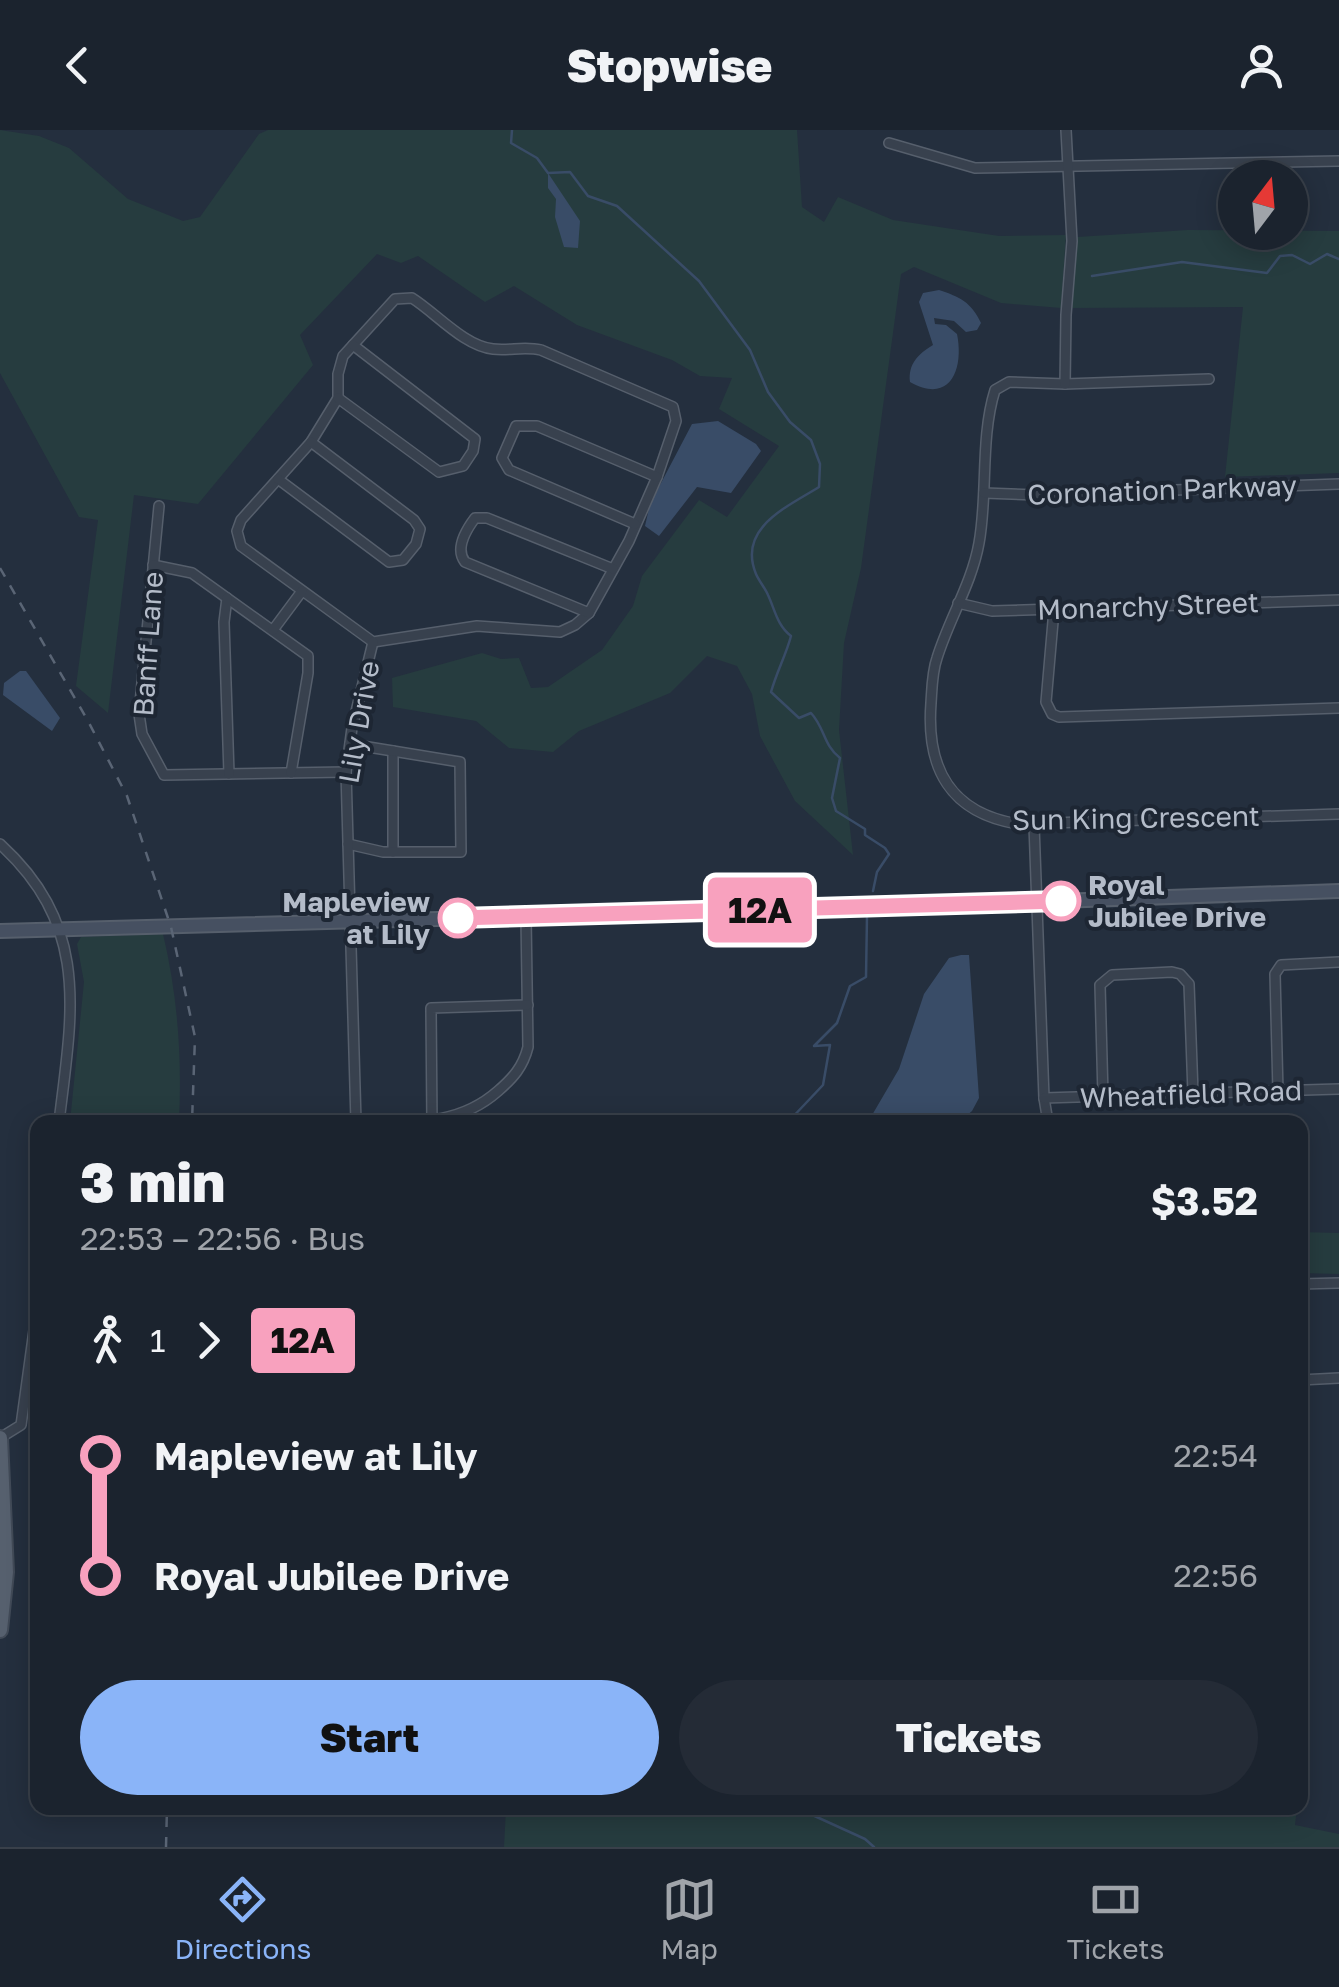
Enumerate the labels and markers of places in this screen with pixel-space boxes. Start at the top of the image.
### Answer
place label: Royal Jubilee Drive [1088,868,1266,933]
marker: Royal Jubilee Drive [1042,882,1080,920]
place label: Mapleview at Lily [282,885,430,950]
marker: Mapleview at Lily [439,899,477,937]

